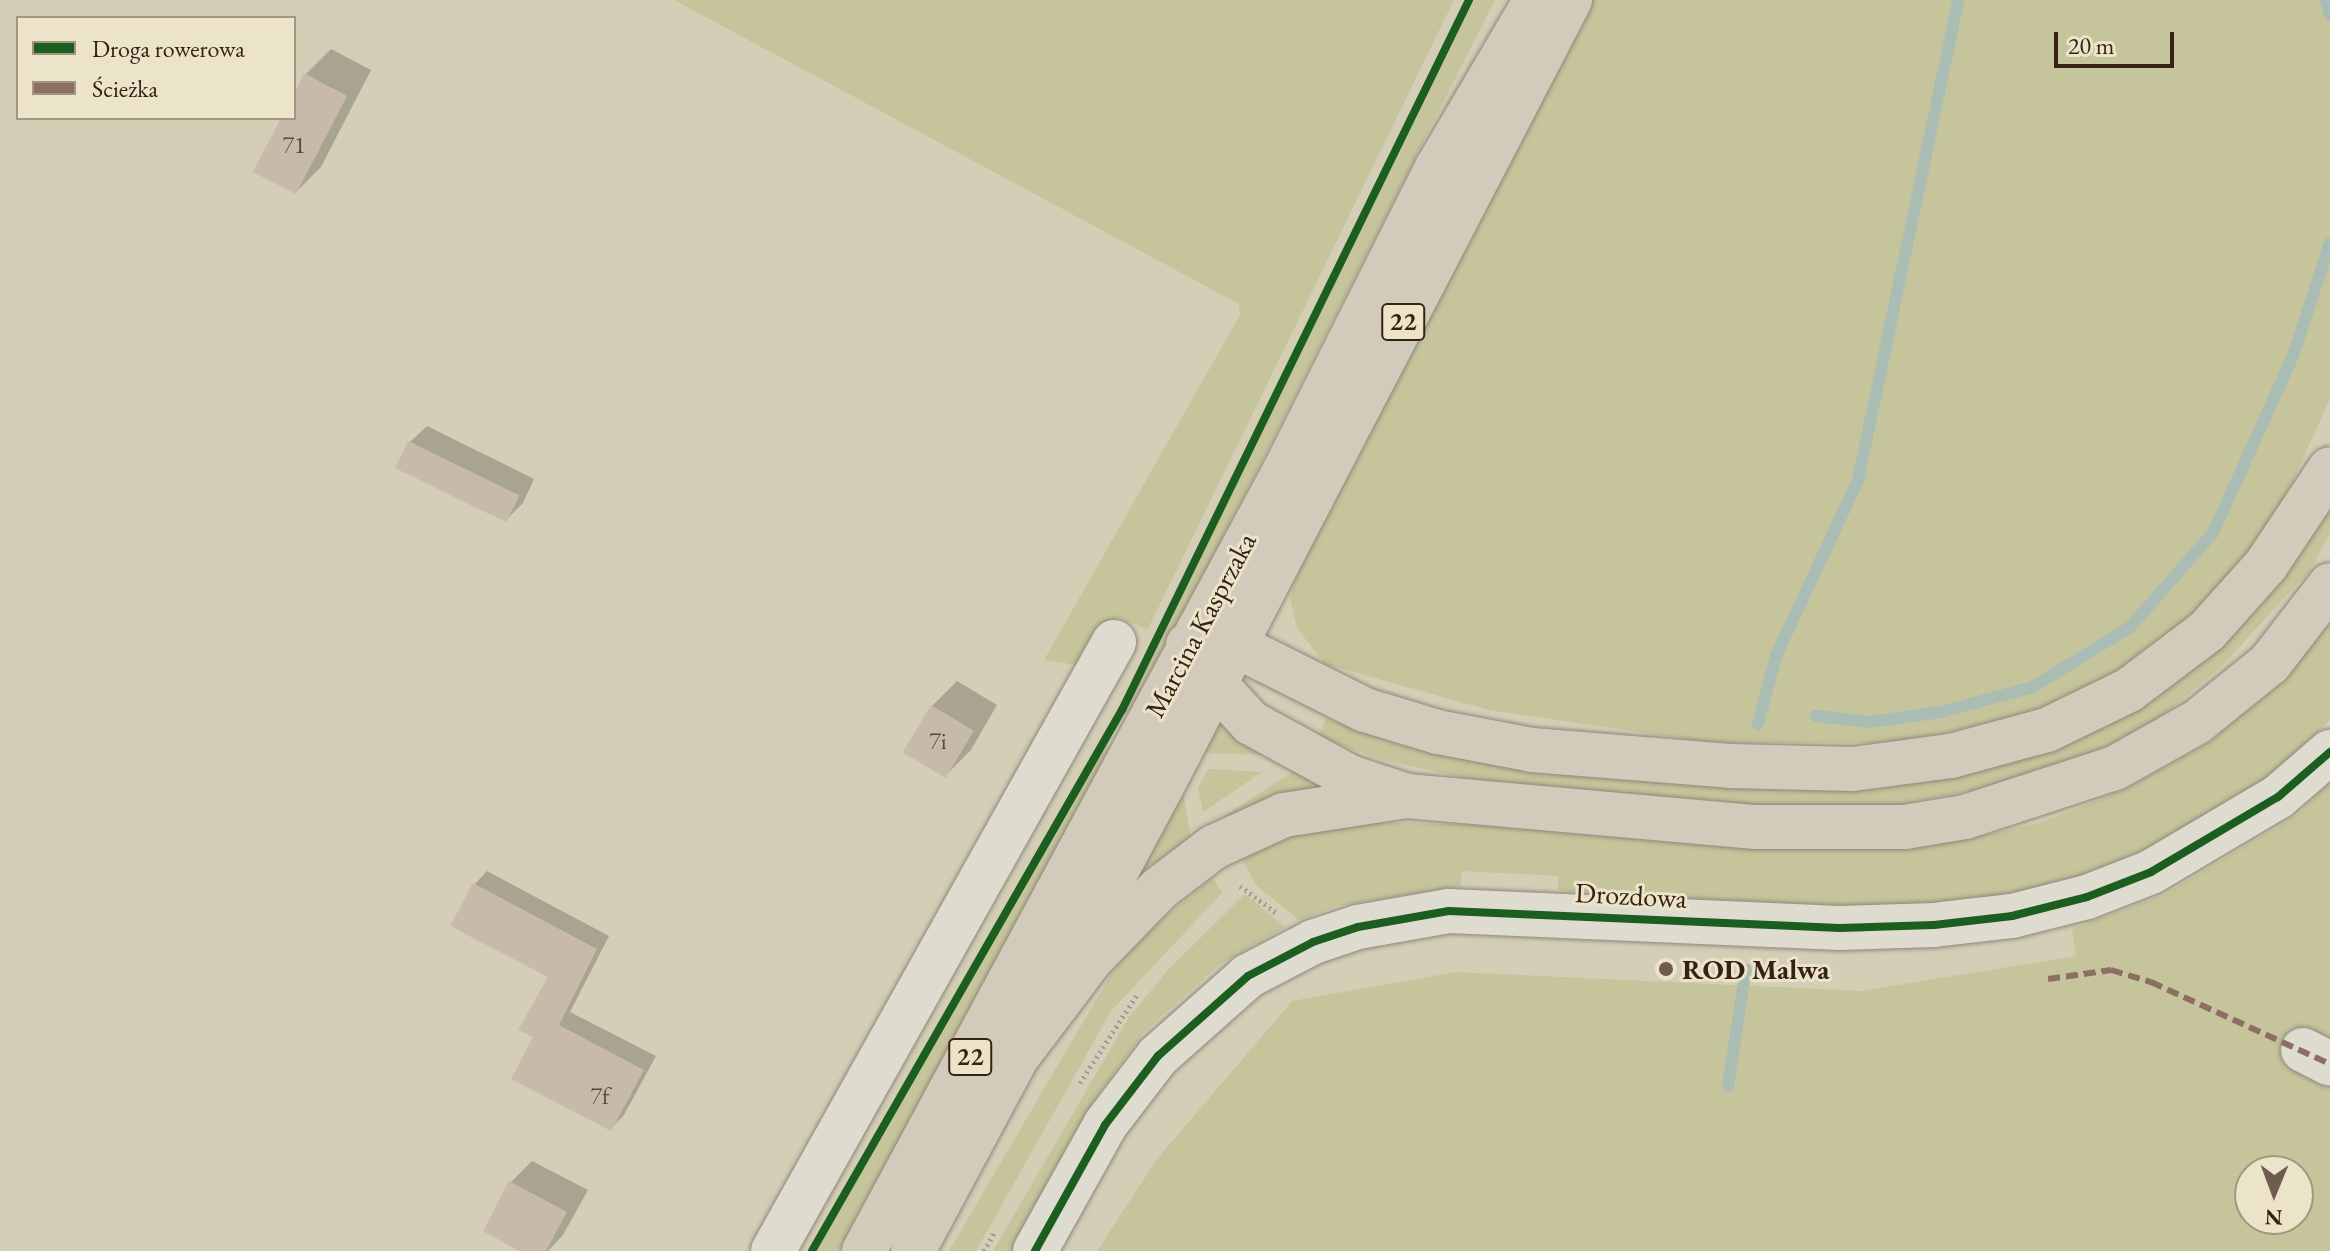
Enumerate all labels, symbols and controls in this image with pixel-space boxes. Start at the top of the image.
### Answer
legend [16,16,296,120]
scale bar [2058,16,2178,66]
text: 20 m [2068,30,2115,61]
text: Droga rowerowa [92,33,245,64]
text: Ścieżka [92,73,158,104]
house number: 71 [282,131,306,159]
road number: 22 [1381,300,1425,344]
street label: Marcina Kasprzaka [1137,527,1263,723]
house number: 7i [929,727,947,755]
street label: Drozdowa [1574,875,1688,915]
place label: ROD Malwa [1682,952,1829,986]
marker: ROD Malwa [1657,960,1675,978]
road number: 22 [948,1035,992,1079]
house number: 7f [590,1082,610,1110]
north arrow [2234,1155,2314,1235]
text: N [2264,1203,2283,1232]

